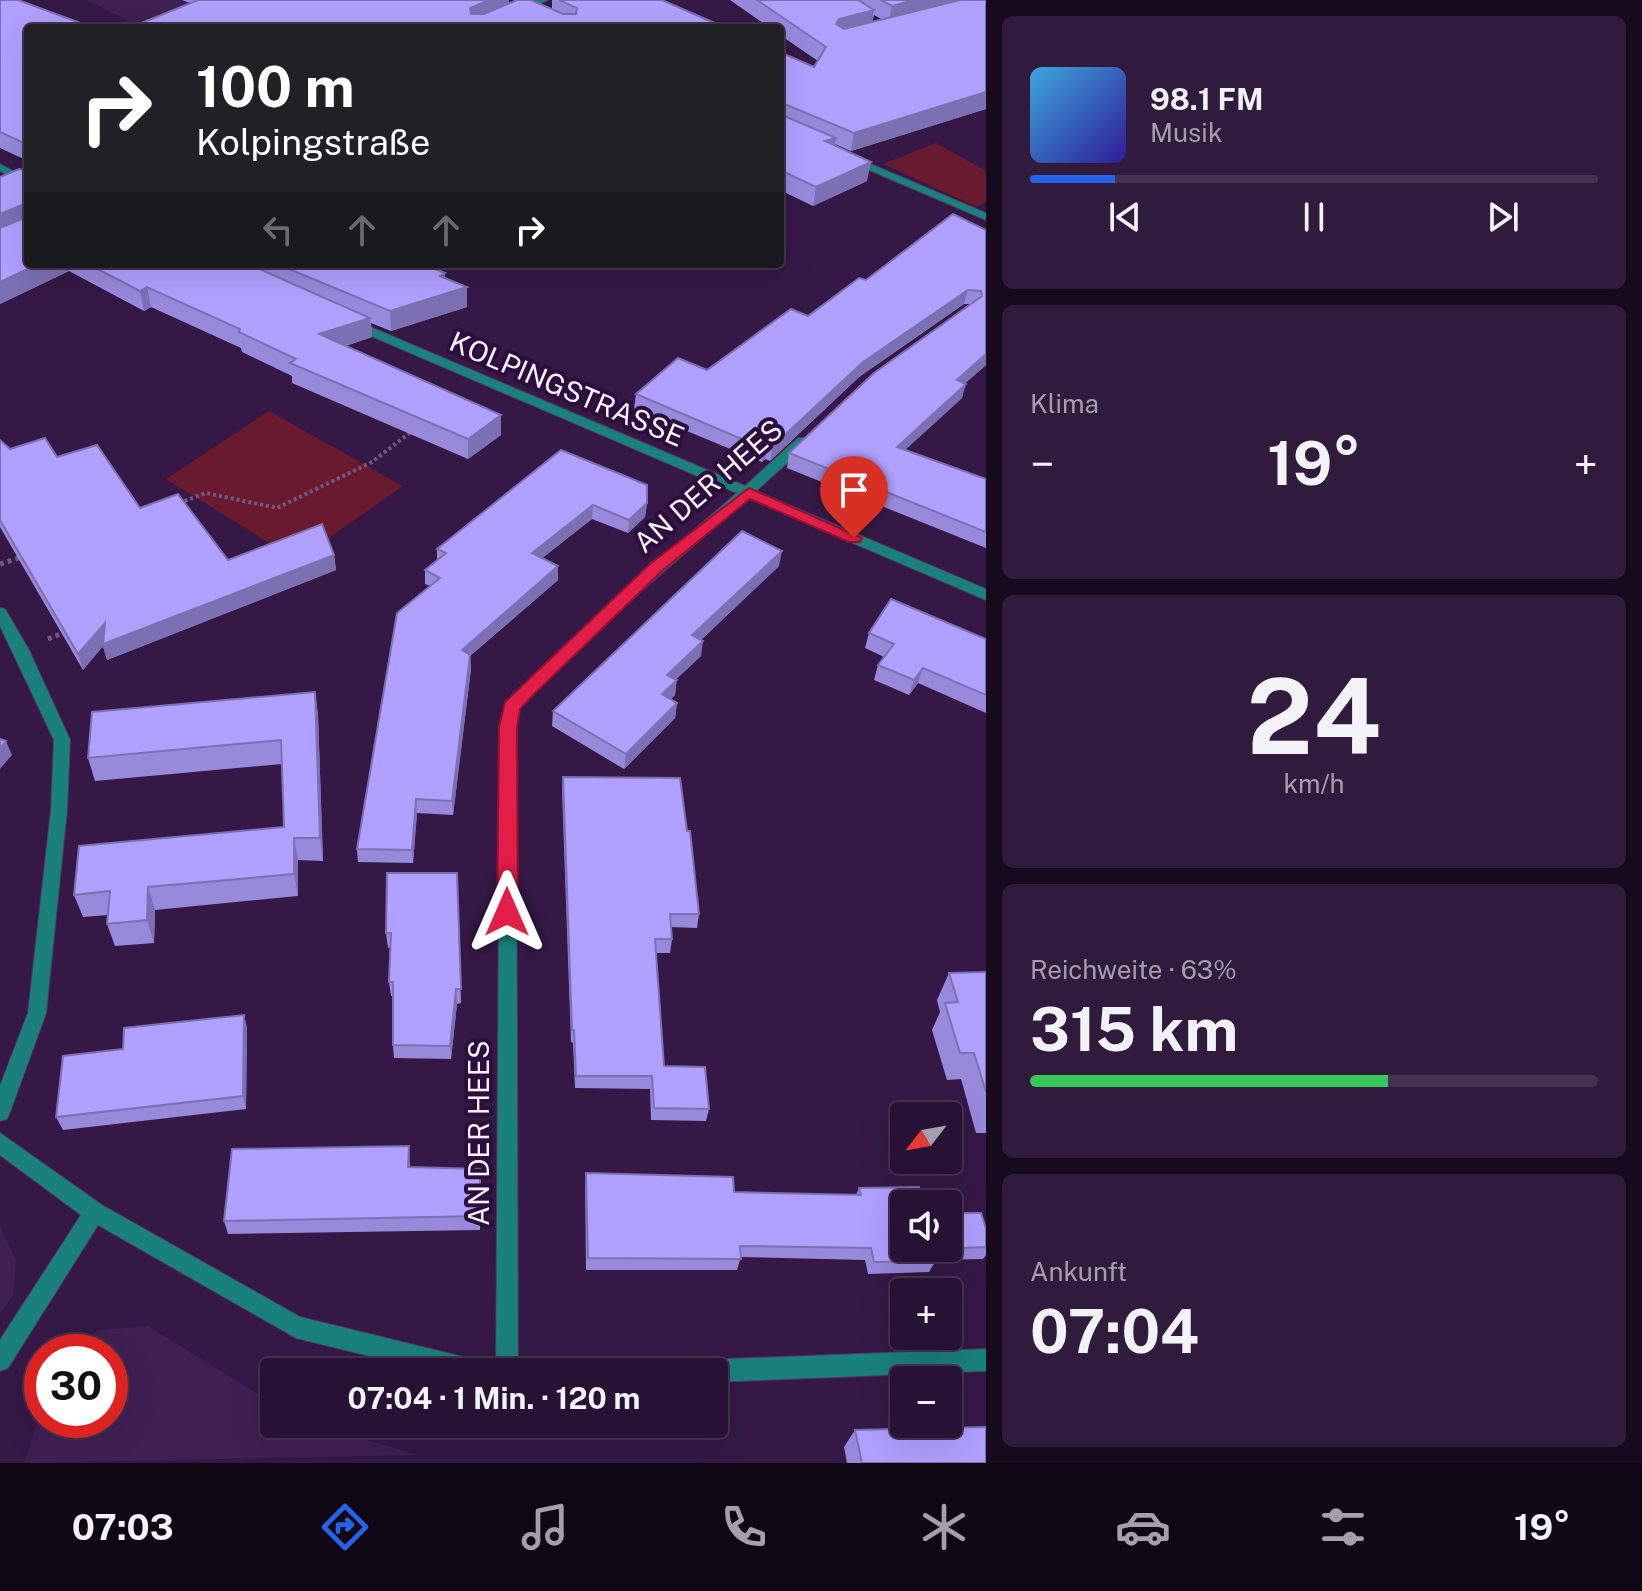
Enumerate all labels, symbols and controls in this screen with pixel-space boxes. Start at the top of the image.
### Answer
text: 100 m [196,54,355,120]
icon: right [64,56,168,160]
text: 98.1 FM [1150,81,1263,117]
text: Musik [1150,117,1222,148]
text: Kolpingstraße [196,121,430,163]
icon: previous [1103,195,1147,239]
icon: pause [1292,195,1336,239]
icon: next [1481,195,1525,239]
icon: left [256,208,300,252]
icon: ahead [340,208,384,252]
icon: ahead [424,208,468,252]
icon: right [508,208,552,252]
street label: KOLPINGSTRASSE [445,324,689,453]
text: Klima [1030,388,1099,419]
street label: AN DER HEES [627,412,789,559]
text: 19° [1267,428,1361,499]
text: − [1030,438,1054,490]
text: + [1574,438,1598,490]
pin [820,456,888,538]
icon: arrive [832,468,876,512]
text: 24 [1247,655,1381,777]
text: km/h [1283,768,1345,799]
position arrow [465,870,549,954]
text: Reichweite · 63% [1030,954,1237,985]
text: 315 km [1030,994,1238,1065]
street label: AN DER HEES [462,1040,495,1226]
north arrow [890,1102,962,1174]
map controls [890,1102,962,1438]
button: sound [890,1190,962,1262]
text: Ankunft [1030,1256,1127,1287]
button: + [890,1278,962,1350]
text: 07:04 [1030,1296,1199,1367]
speed limit sign: 30 [24,1334,128,1438]
button: − [890,1366,962,1438]
text: 07:04 · 1 Min. · 120 m [348,1380,640,1416]
icon: directions [317,1499,373,1555]
icon: music [517,1499,573,1555]
icon: phone [716,1499,772,1555]
icon: climate [916,1499,972,1555]
icon: car [1115,1499,1171,1555]
icon: filters [1315,1499,1371,1555]
text: 07:03 [72,1506,174,1548]
text: 19° [1514,1506,1570,1548]

